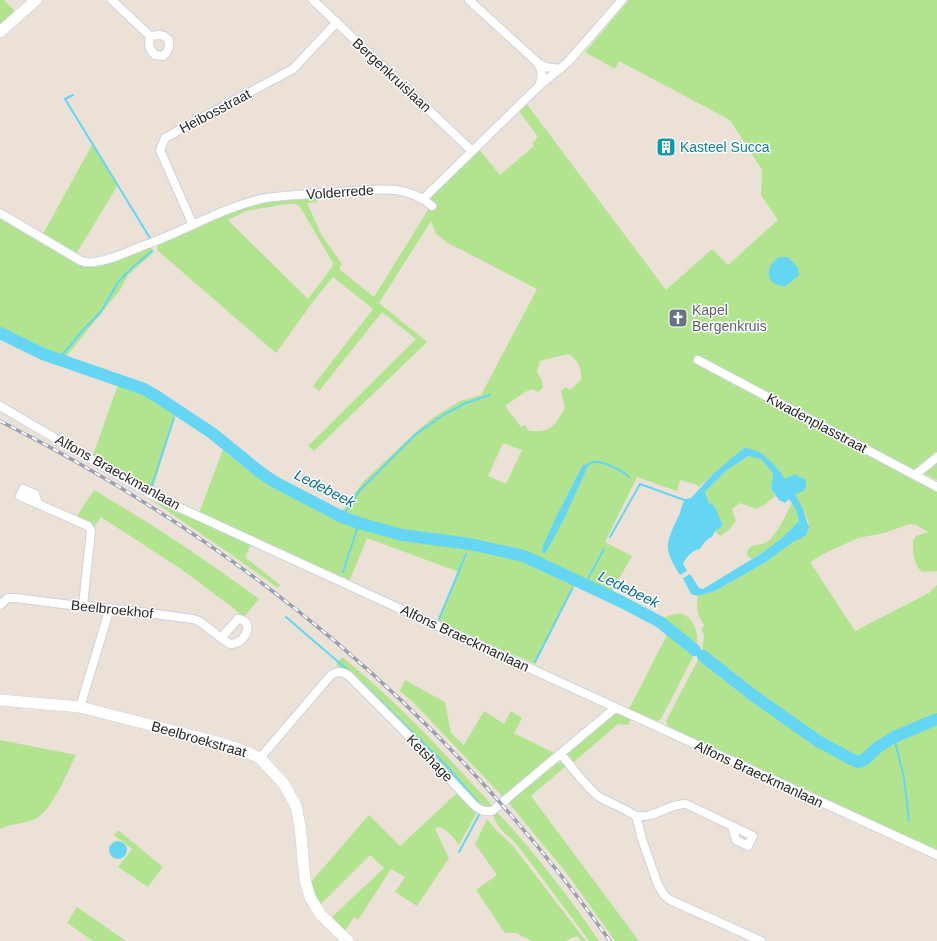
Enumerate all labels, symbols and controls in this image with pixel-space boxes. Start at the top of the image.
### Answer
street label: Bergenkruislaan [350,35,434,115]
street label: Heibosstraat [177,85,254,137]
building icon: Kasteel Succa [655,136,677,158]
place label: Kasteel Succa [680,139,770,155]
street label: Volderrede [306,182,375,202]
place label: Kapel Bergenkruis [692,302,767,334]
church icon: Kapel Bergenkruis [667,307,689,329]
street label: Kwadenplasstraat [764,390,870,456]
street label: Alfons Braeckmanlaan [53,431,183,513]
water label: Ledebeek [292,465,360,511]
water label: Ledebeek [596,567,664,612]
street label: Beelbroekhof [70,597,154,621]
street label: Alfons Braeckmanlaan [398,601,532,675]
street label: Beelbroekstraat [150,718,248,760]
street label: Ketshage [404,731,456,785]
street label: Alfons Braeckmanlaan [692,737,826,811]

